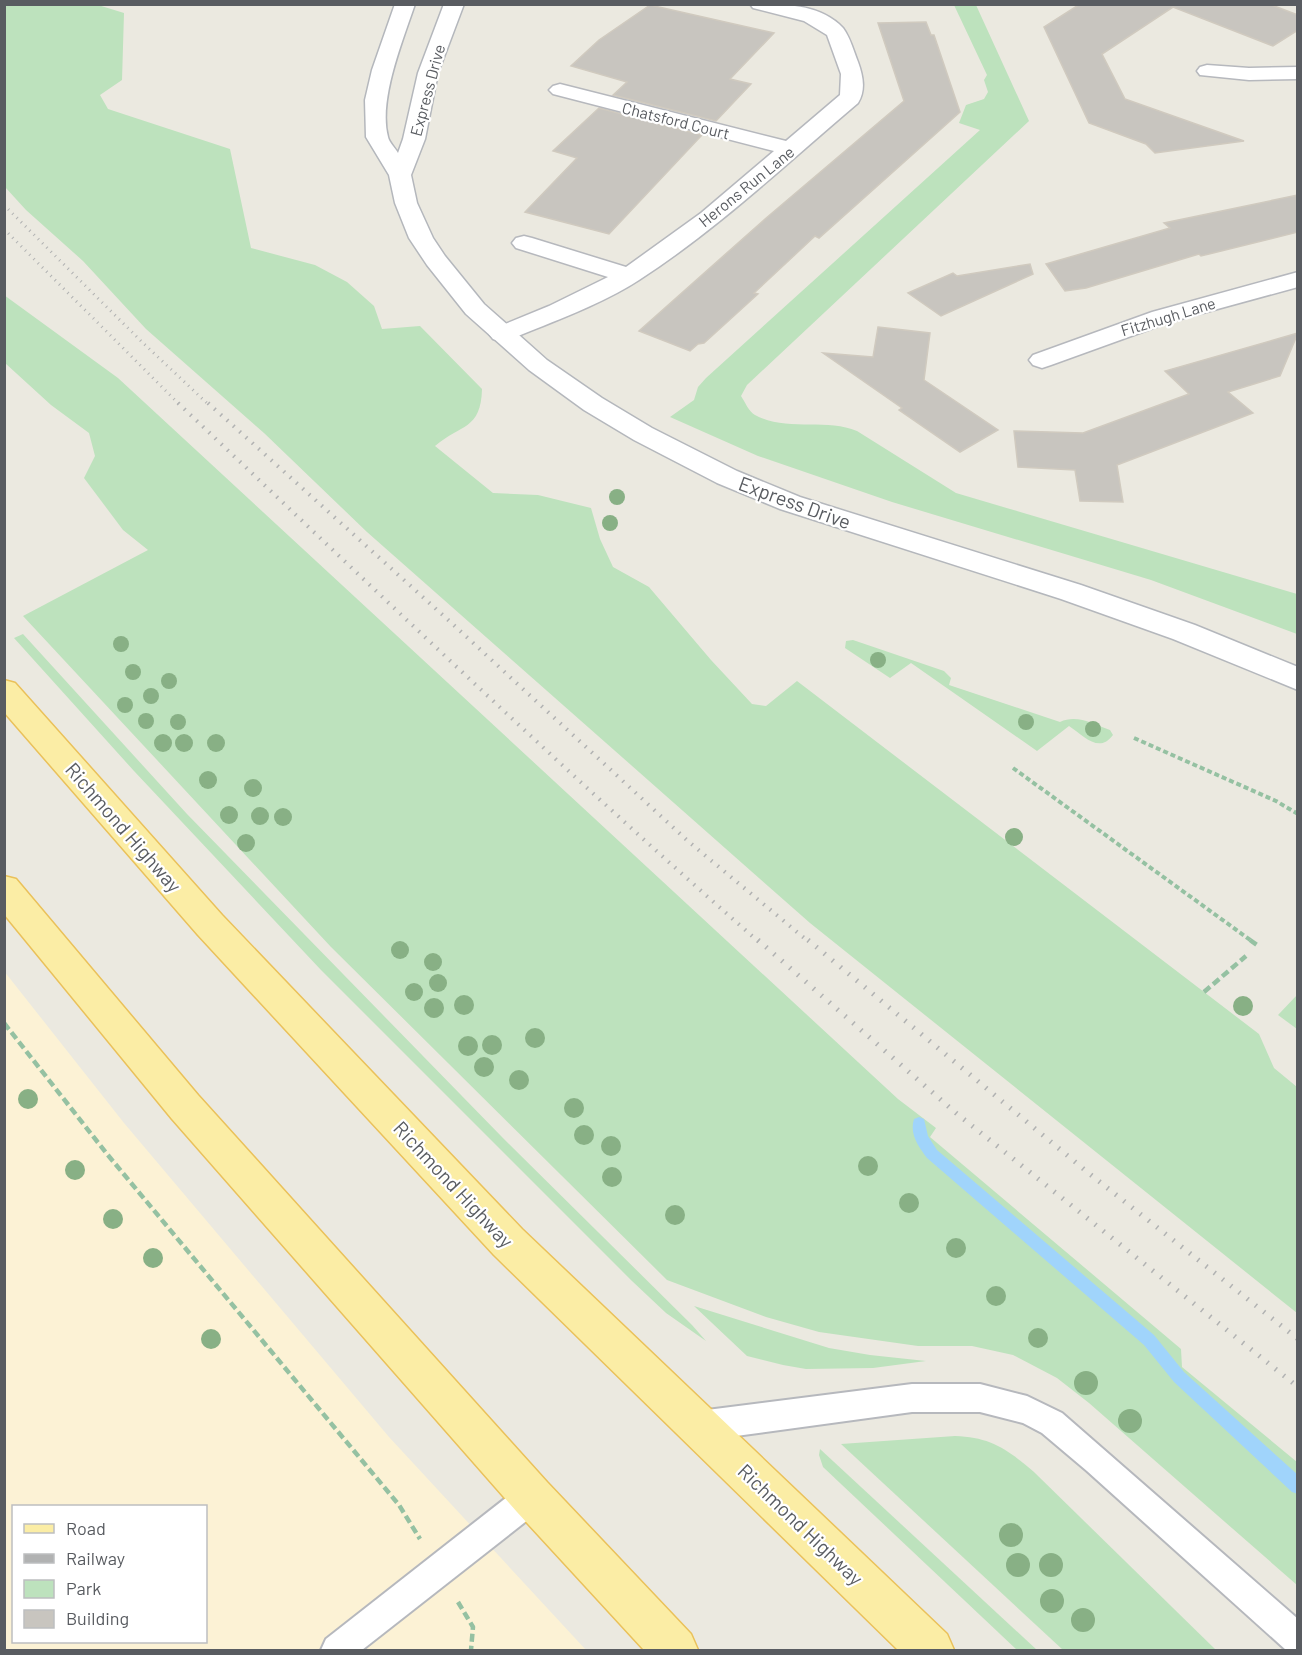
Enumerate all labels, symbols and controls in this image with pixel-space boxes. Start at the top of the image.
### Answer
street label: Express Drive [406,42,448,138]
street label: Chatsford Court [620,97,732,143]
street label: Herons Run Lane [694,142,798,230]
street label: Fitzhugh Lane [1118,293,1218,339]
street label: Express Drive [736,471,854,533]
street label: Richmond Highway [61,757,187,897]
street label: Richmond Highway [389,1116,519,1252]
street label: Richmond Highway [734,1458,868,1590]
legend [12,1505,207,1643]
text: Road [66,1517,106,1539]
text: Railway [66,1547,125,1569]
text: Park [66,1577,101,1599]
text: Building [66,1607,129,1629]

